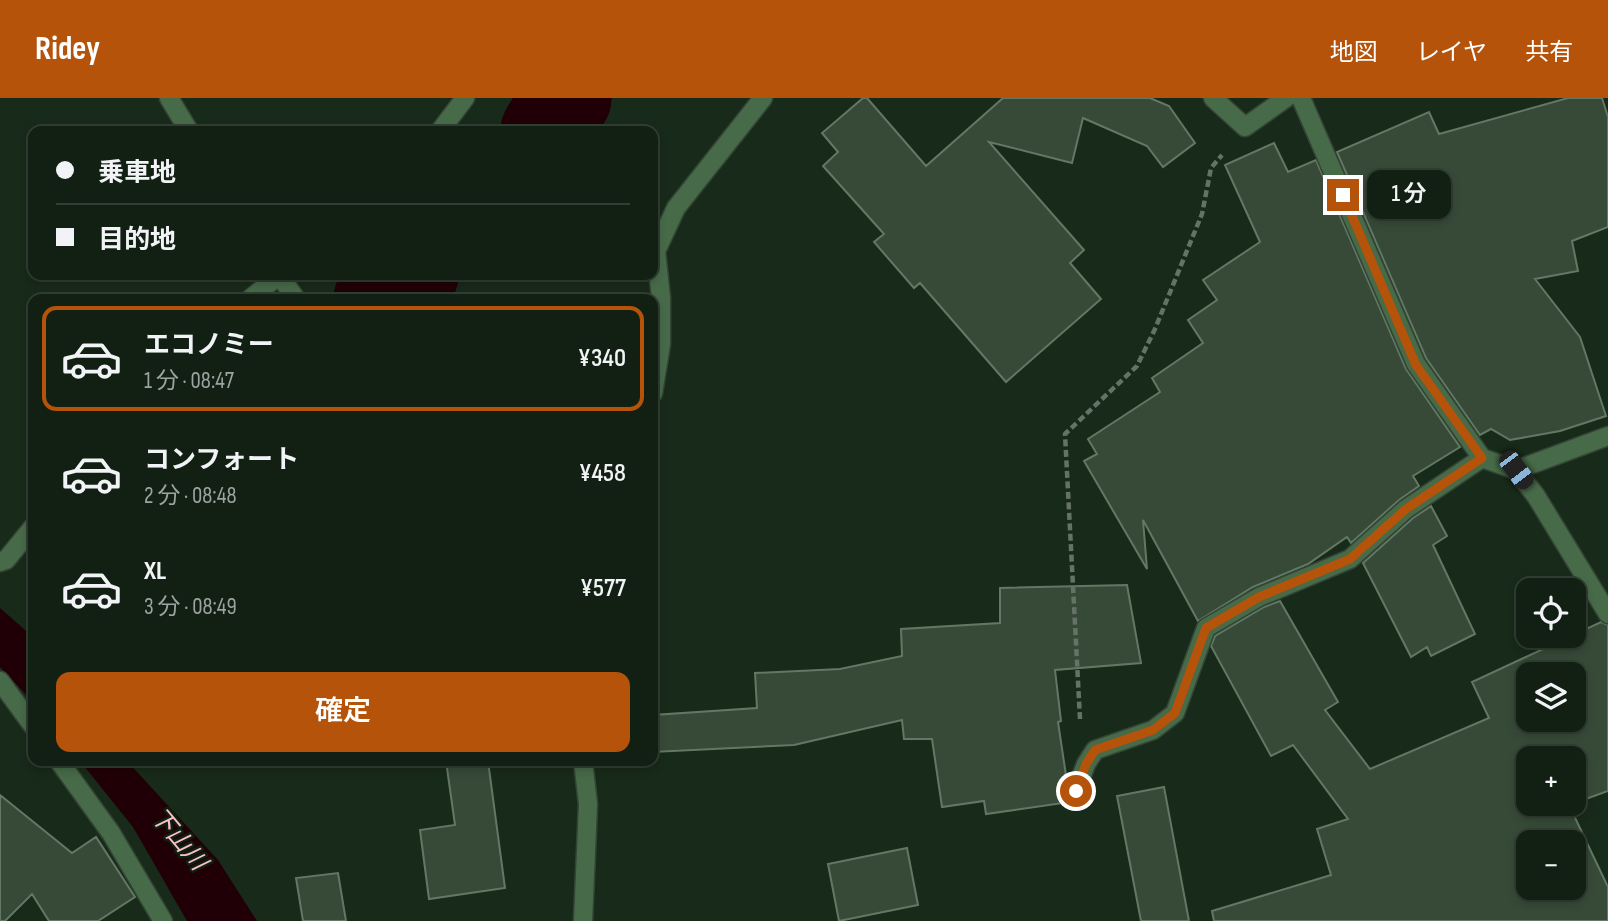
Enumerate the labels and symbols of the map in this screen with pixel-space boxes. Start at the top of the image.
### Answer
callout: 1 分 [1368,170,1452,220]
route end [1327,179,1359,211]
car [1495,447,1538,493]
route start [1060,775,1092,807]
water label: 下山川 [144,802,215,879]

